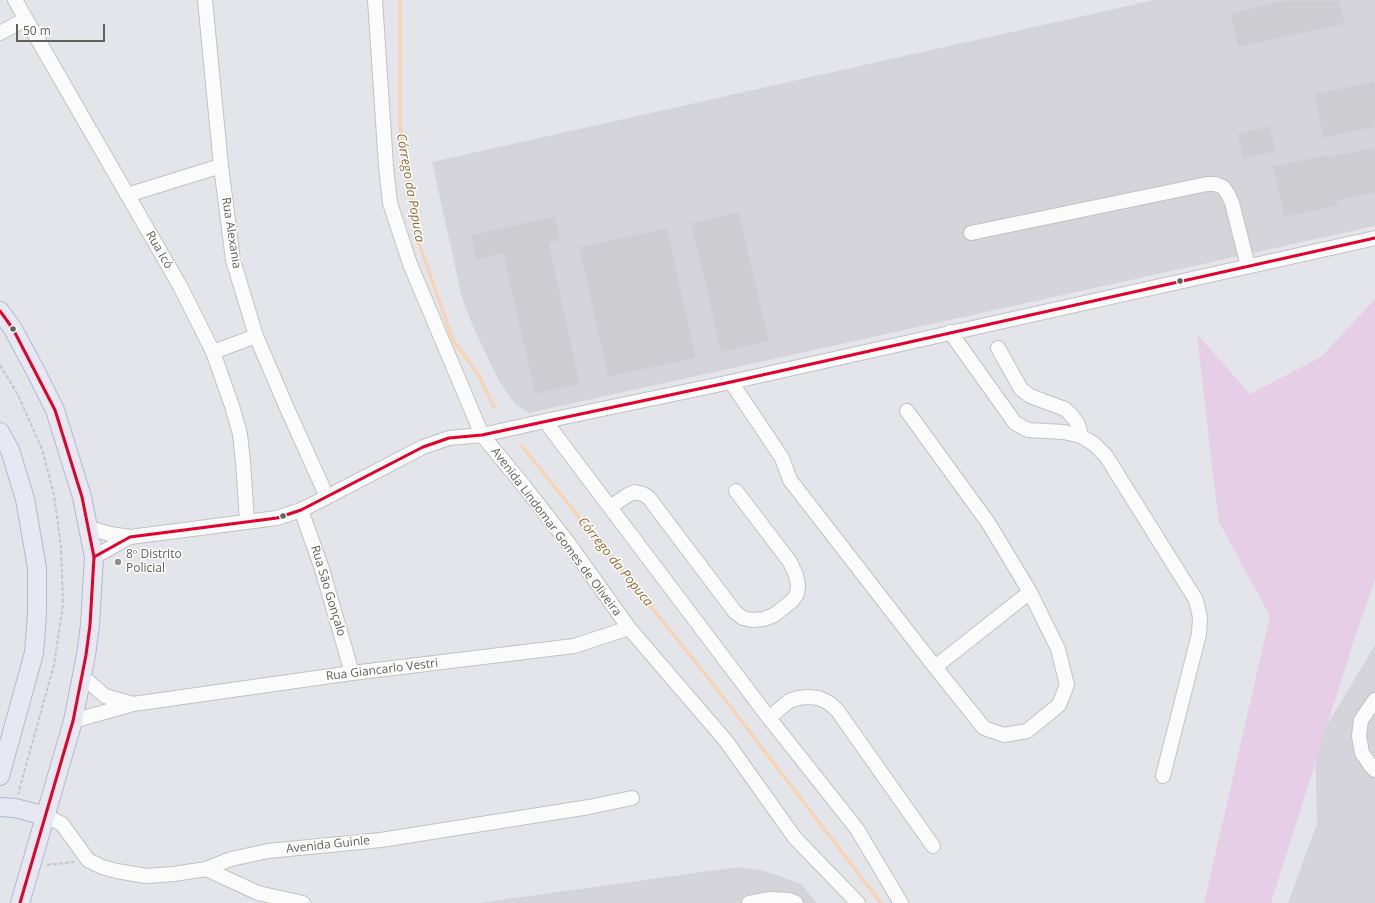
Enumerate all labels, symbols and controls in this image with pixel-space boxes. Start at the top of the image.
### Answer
scale bar [18,16,107,42]
text: 50 m [23,22,51,39]
water label: Córrego da Popuca [393,132,427,244]
street label: Rua Alexania [218,196,244,270]
street label: Rua Icó [143,229,175,271]
unlabelled marker [1175,276,1185,286]
unlabelled marker [8,324,18,334]
street label: Avenida Lindomar Gomes de Oliveira [488,445,624,619]
unlabelled marker [278,511,288,521]
water label: Córrego da Popuca [574,514,656,610]
street label: Rua São Gonçalo [307,544,349,638]
place label: 8º Distrito Policial [126,548,182,576]
marker: 8º Distrito Policial [113,557,123,567]
street label: Rua Giancarlo Vestri [325,656,439,684]
street label: Avenida Guinle [285,833,371,857]

